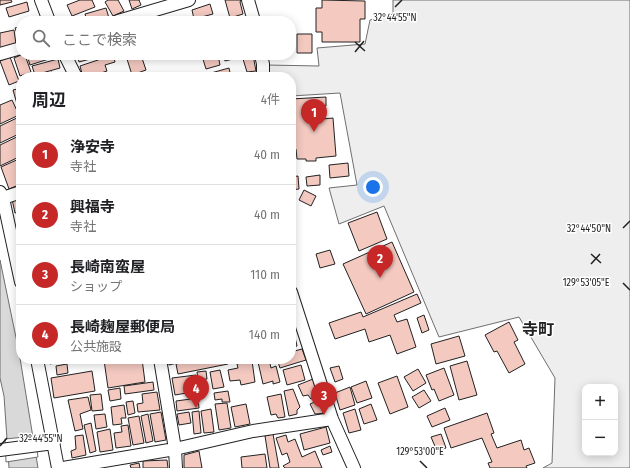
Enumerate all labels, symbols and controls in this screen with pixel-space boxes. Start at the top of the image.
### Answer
text: 32°44'55"N [373,12,417,24]
search box [16,16,296,60]
icon: search [30,27,52,49]
text: ここで検索 [62,31,137,49]
text: 周辺 [32,90,66,111]
text: 4件 [261,92,280,107]
pin: 1 [301,99,327,132]
text: 浄安寺 [70,138,115,156]
text: 1 [42,147,48,162]
text: 40 m [254,147,280,162]
text: 寺社 [70,159,96,174]
your location [363,177,383,197]
text: 興福寺 [70,198,115,216]
text: 2 [42,207,48,222]
text: 40 m [254,207,280,222]
text: 寺社 [70,219,96,234]
text: 32°44'50"N [567,223,611,235]
pin: 2 [367,245,393,278]
text: 長崎南蛮屋 [70,258,145,276]
text: 3 [42,267,48,282]
text: 110 m [250,267,280,282]
text: 129°53'05"E [563,277,610,289]
text: ショップ [70,279,122,294]
text: 長崎麹屋郵便局 [70,318,175,336]
district label: 寺町 [522,320,554,339]
text: 4 [42,327,48,342]
text: 140 m [249,327,280,342]
text: 公共施設 [70,339,122,354]
pin: 4 [183,375,209,408]
pin: 3 [311,382,337,415]
map controls [582,384,618,456]
button: + [582,384,618,420]
button: − [582,420,618,456]
text: 32°44'55"N [19,433,63,445]
text: 129°53'00"E [396,446,444,458]

